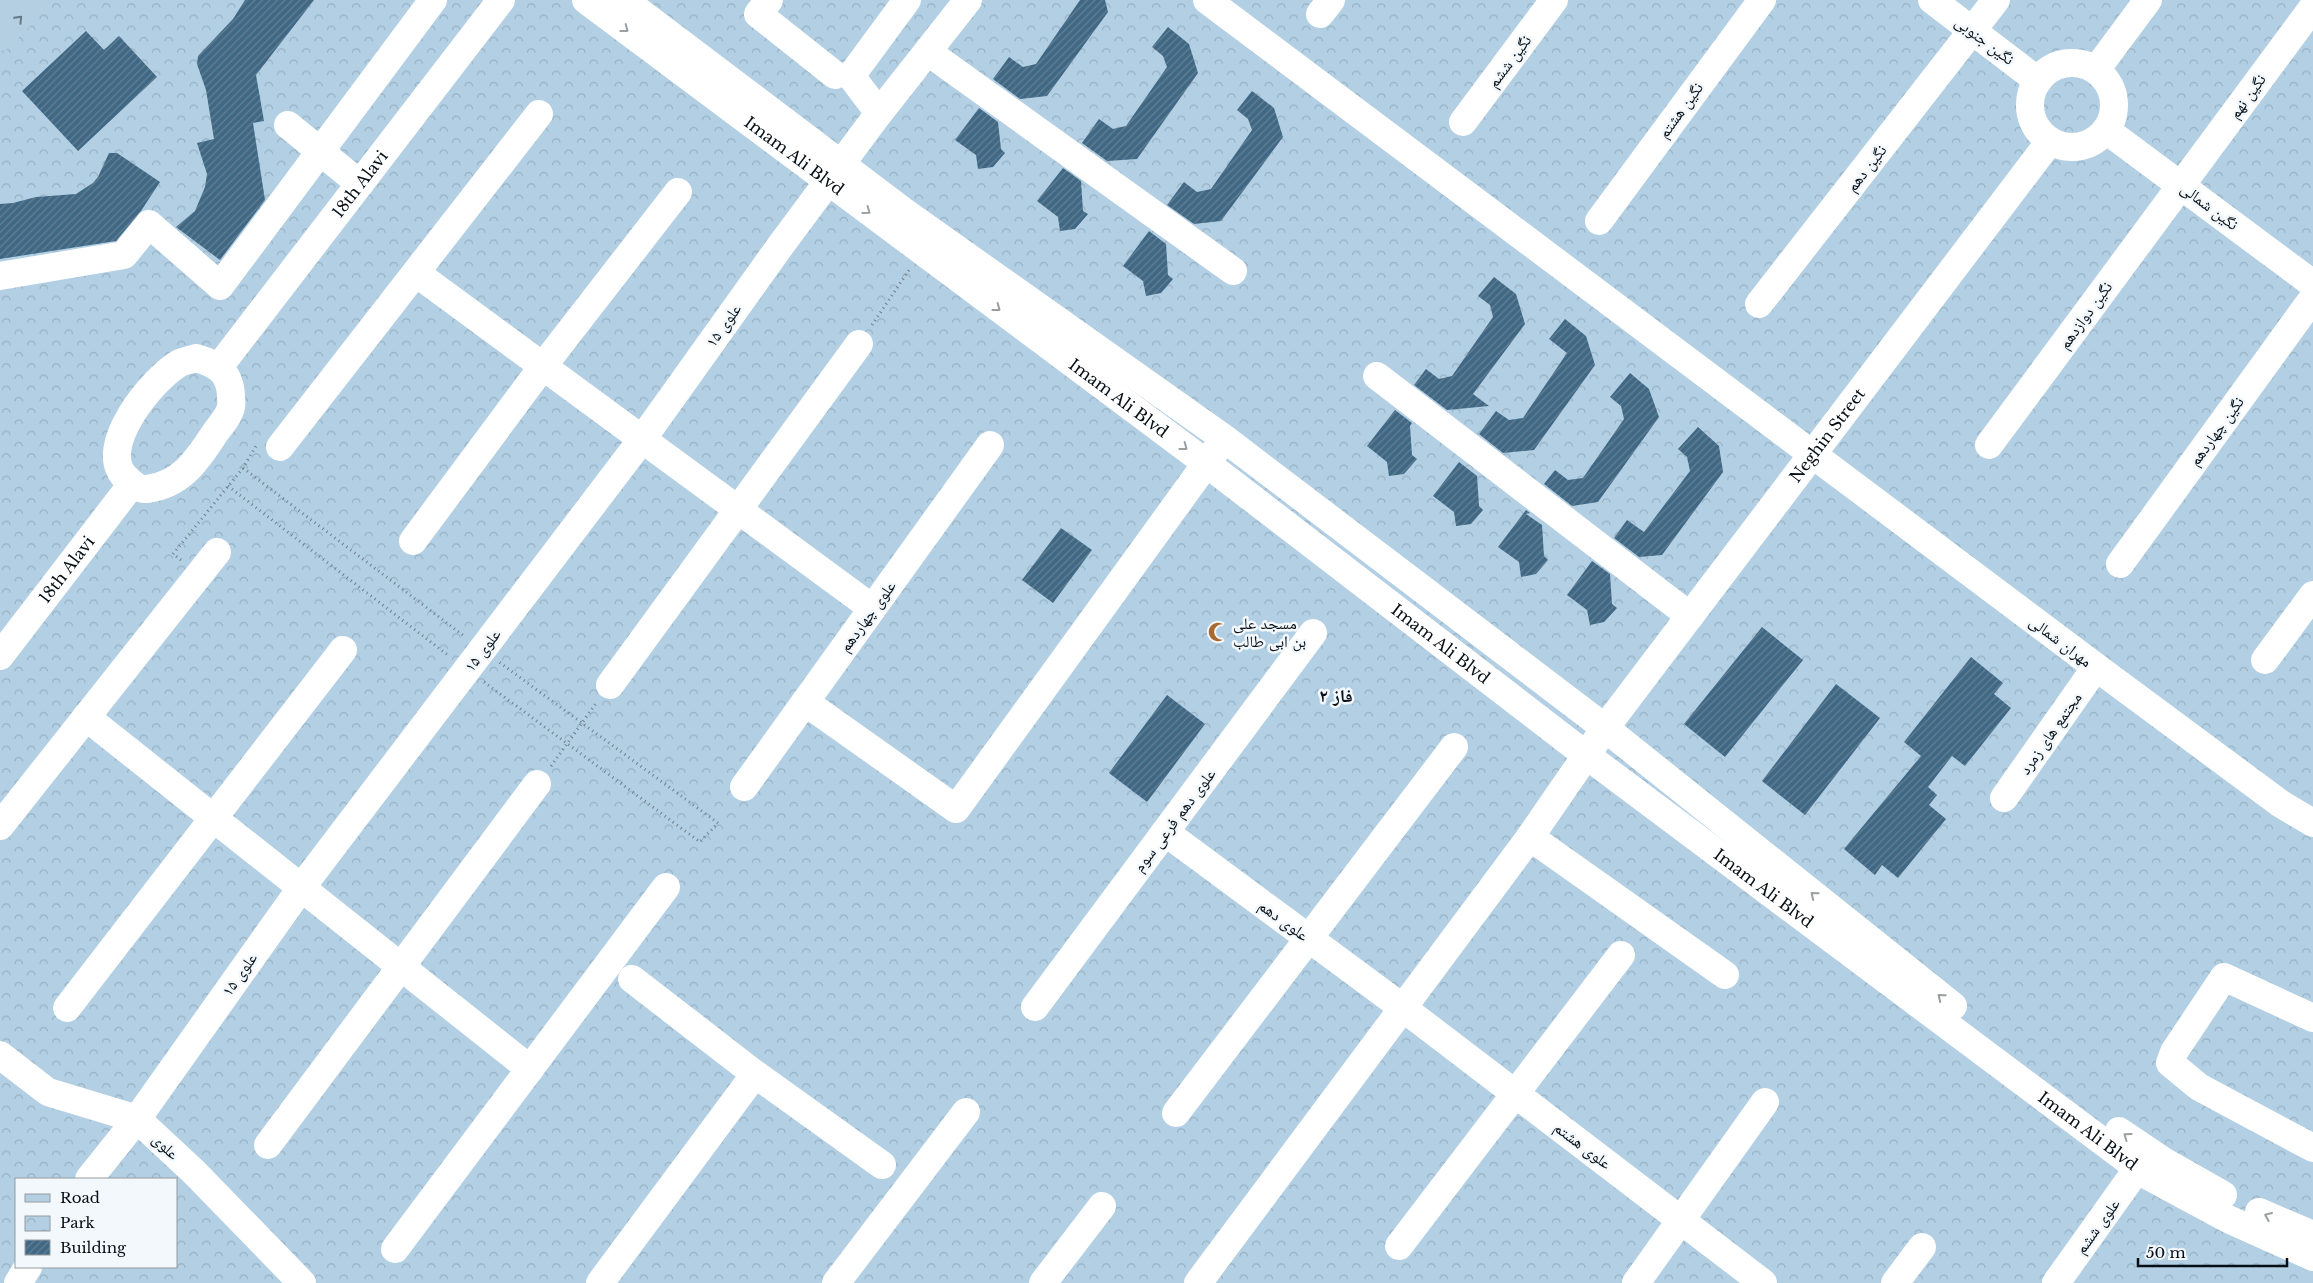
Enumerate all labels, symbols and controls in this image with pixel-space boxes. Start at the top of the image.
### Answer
street label: نگین جنوبی [1951,11,2019,70]
one-way arrow [13,15,22,24]
one-way arrow [619,23,629,32]
street label: نگین ششم [1483,31,1536,92]
street label: نگین نهم [2224,70,2271,123]
street label: نگین هشتم [1653,78,1708,143]
street label: Imam Ali Blvd [741,112,848,199]
street label: نگین دهم [1841,140,1891,196]
street label: 18th Alavi [328,146,392,221]
street label: نگین شمالی [2177,178,2243,235]
one-way arrow [861,205,871,214]
street label: نگین دوازدهم [2054,277,2117,353]
street label: علوی ۱۵ [701,299,746,351]
one-way arrow [991,302,1001,311]
street label: Imam Ali Blvd [1065,354,1173,442]
street label: Neghin Street [1785,384,1869,486]
street label: نگین چهاردهم [2184,392,2249,470]
one-way arrow [1178,441,1188,450]
street label: 18th Alavi [34,532,99,607]
street label: علوی چهاردهم [834,576,900,656]
street label: Imam Ali Blvd [1388,599,1494,688]
street label: مهران شمالی [2025,611,2096,672]
place label: مسجد علی بن ابی طالب [1233,613,1306,652]
mosque icon: مسجد علی بن ابی طالب [1207,621,1229,643]
street label: علوی ۱۵ [459,625,505,676]
district label: فاز ۲ [1319,685,1353,707]
street label: مجتمع های زمرد [2014,688,2086,779]
street label: علوی دهم فرعی سوم [1129,764,1220,876]
street label: Imam Ali Blvd [1710,844,1818,932]
one-way arrow [1811,893,1820,901]
street label: علوی دهم [1254,895,1313,946]
street label: علوی ۱۵ [217,948,262,1000]
one-way arrow [1938,993,1947,1002]
street label: Imam Ali Blvd [2034,1087,2142,1174]
street label: علوی هشتم [1550,1117,1616,1174]
street label: علوی [148,1129,184,1164]
one-way arrow [2123,1133,2133,1142]
legend [15,1178,178,1268]
text: Road [60,1188,100,1207]
street label: علوی ششم [2070,1194,2125,1258]
one-way arrow [2264,1212,2273,1223]
text: Park [60,1213,96,1232]
scale bar [2138,1236,2287,1268]
text: Building [60,1238,127,1257]
text: 50 m [2146,1243,2186,1262]

